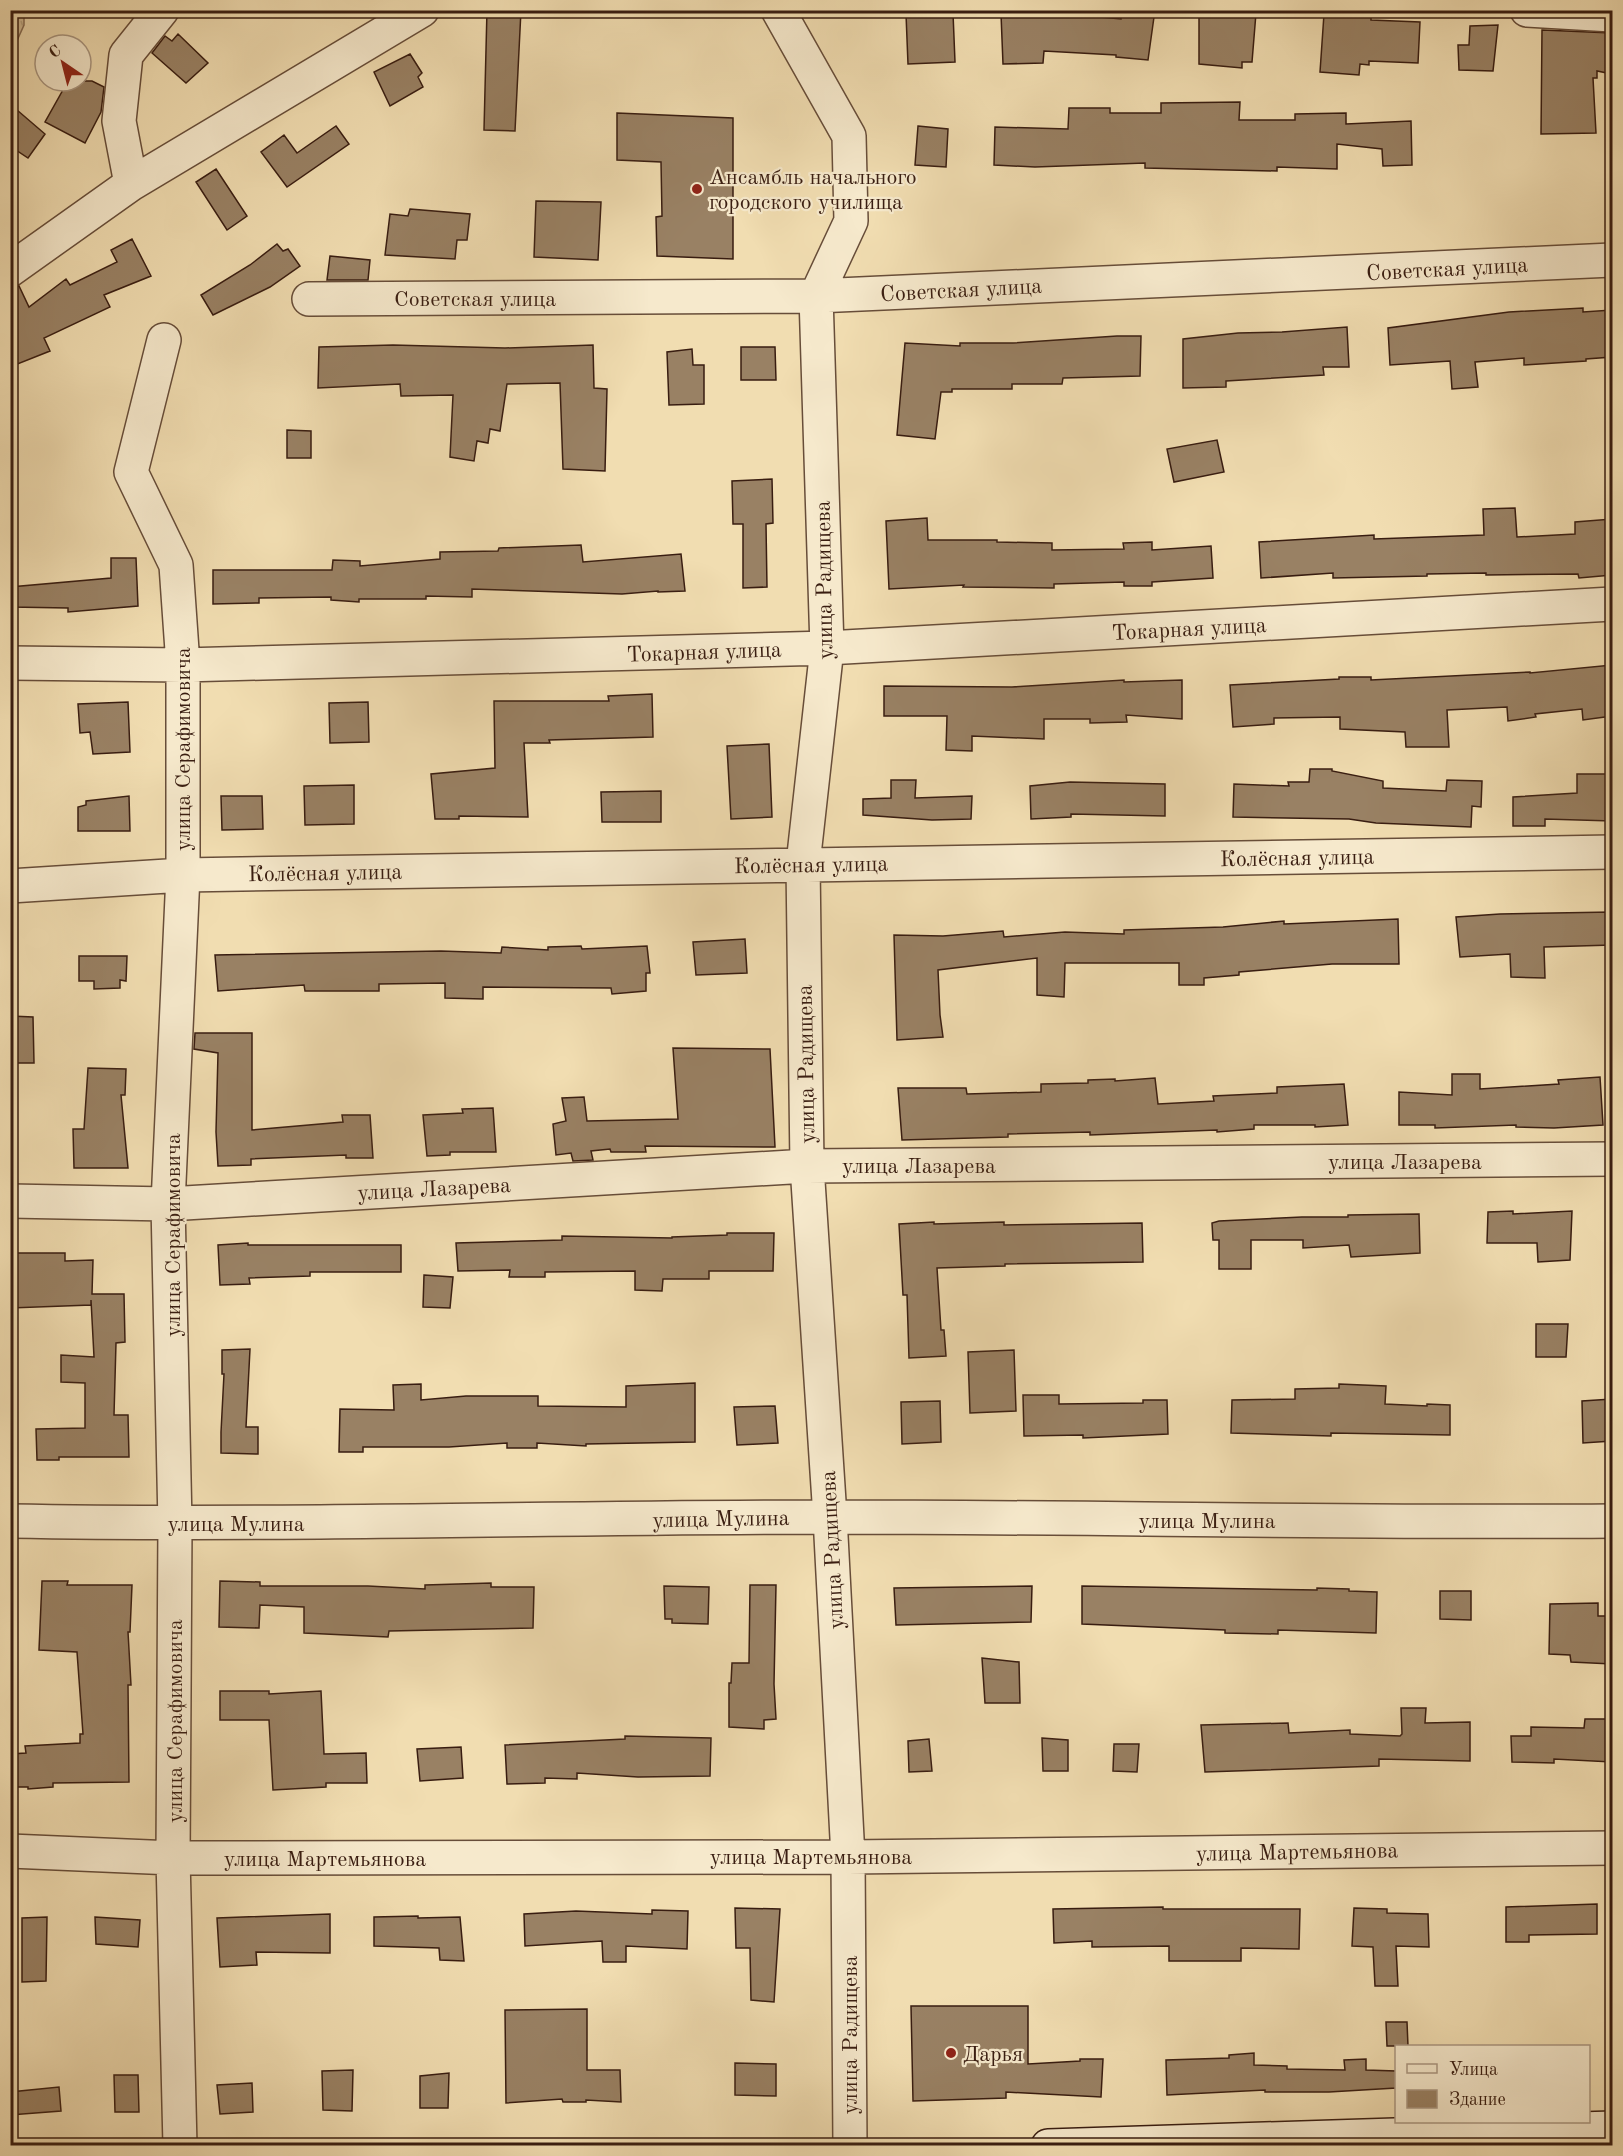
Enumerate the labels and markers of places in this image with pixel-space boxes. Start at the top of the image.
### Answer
place label: Ансамбль начального городского училища [709,167,917,214]
marker: Ансамбль начального городского училища [690,182,704,196]
place label: Дарья [963,2044,1023,2066]
marker: Дарья [944,2046,958,2060]

